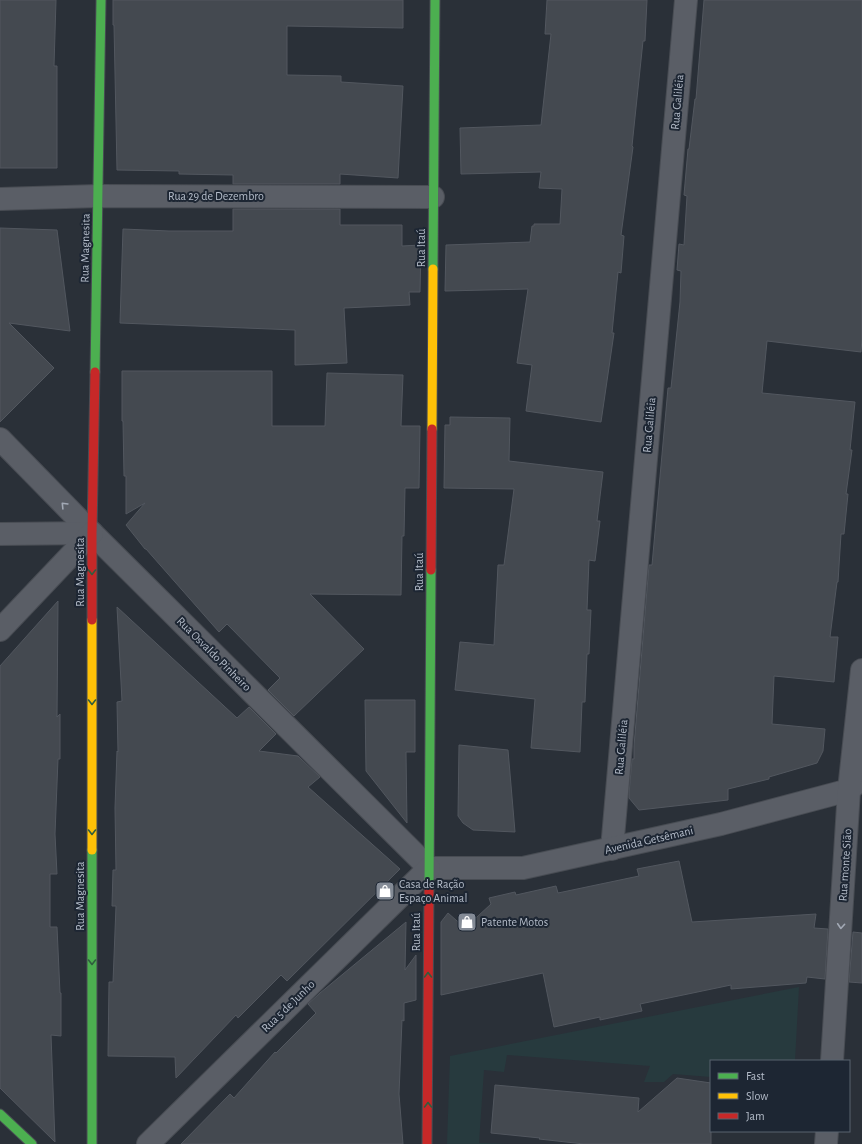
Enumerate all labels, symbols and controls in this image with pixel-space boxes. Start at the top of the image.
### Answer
street label: Rua Galiléia [669,73,685,130]
street label: Rua 29 de Dezembro [168,190,264,202]
street label: Rua Magnesita [78,213,92,283]
street label: Rua Itaú [415,229,427,267]
street label: Rua Galiléia [641,396,657,453]
one-way arrow [61,502,69,510]
street label: Rua Magnesita [74,537,86,607]
street label: Rua Itaú [413,553,425,591]
one-way arrow [88,569,96,575]
street label: Rua Osvaldo Pinheiro [175,615,253,693]
one-way arrow [88,699,96,705]
street label: Rua Galiléia [613,718,629,775]
street label: Avenida Getsêmani [604,824,694,856]
street label: Rua monte Sião [836,828,854,902]
one-way arrow [88,829,96,835]
street label: Rua Magnesita [74,861,86,931]
place label: Casa de Ração Espaço Animal [399,878,467,904]
shop icon: Casa de Ração Espaço Animal [374,880,396,902]
shop icon: Patente Motos [456,911,478,933]
street label: Rua Itaú [410,913,422,951]
place label: Patente Motos [481,916,548,928]
one-way arrow [836,923,845,929]
one-way arrow [88,959,96,965]
one-way arrow [424,972,432,978]
street label: Rua 5 de Junho [259,978,317,1034]
legend [710,1060,850,1132]
text: Fast [746,1070,765,1082]
text: Slow [746,1090,768,1102]
one-way arrow [424,1102,432,1108]
text: Jam [746,1110,765,1122]

